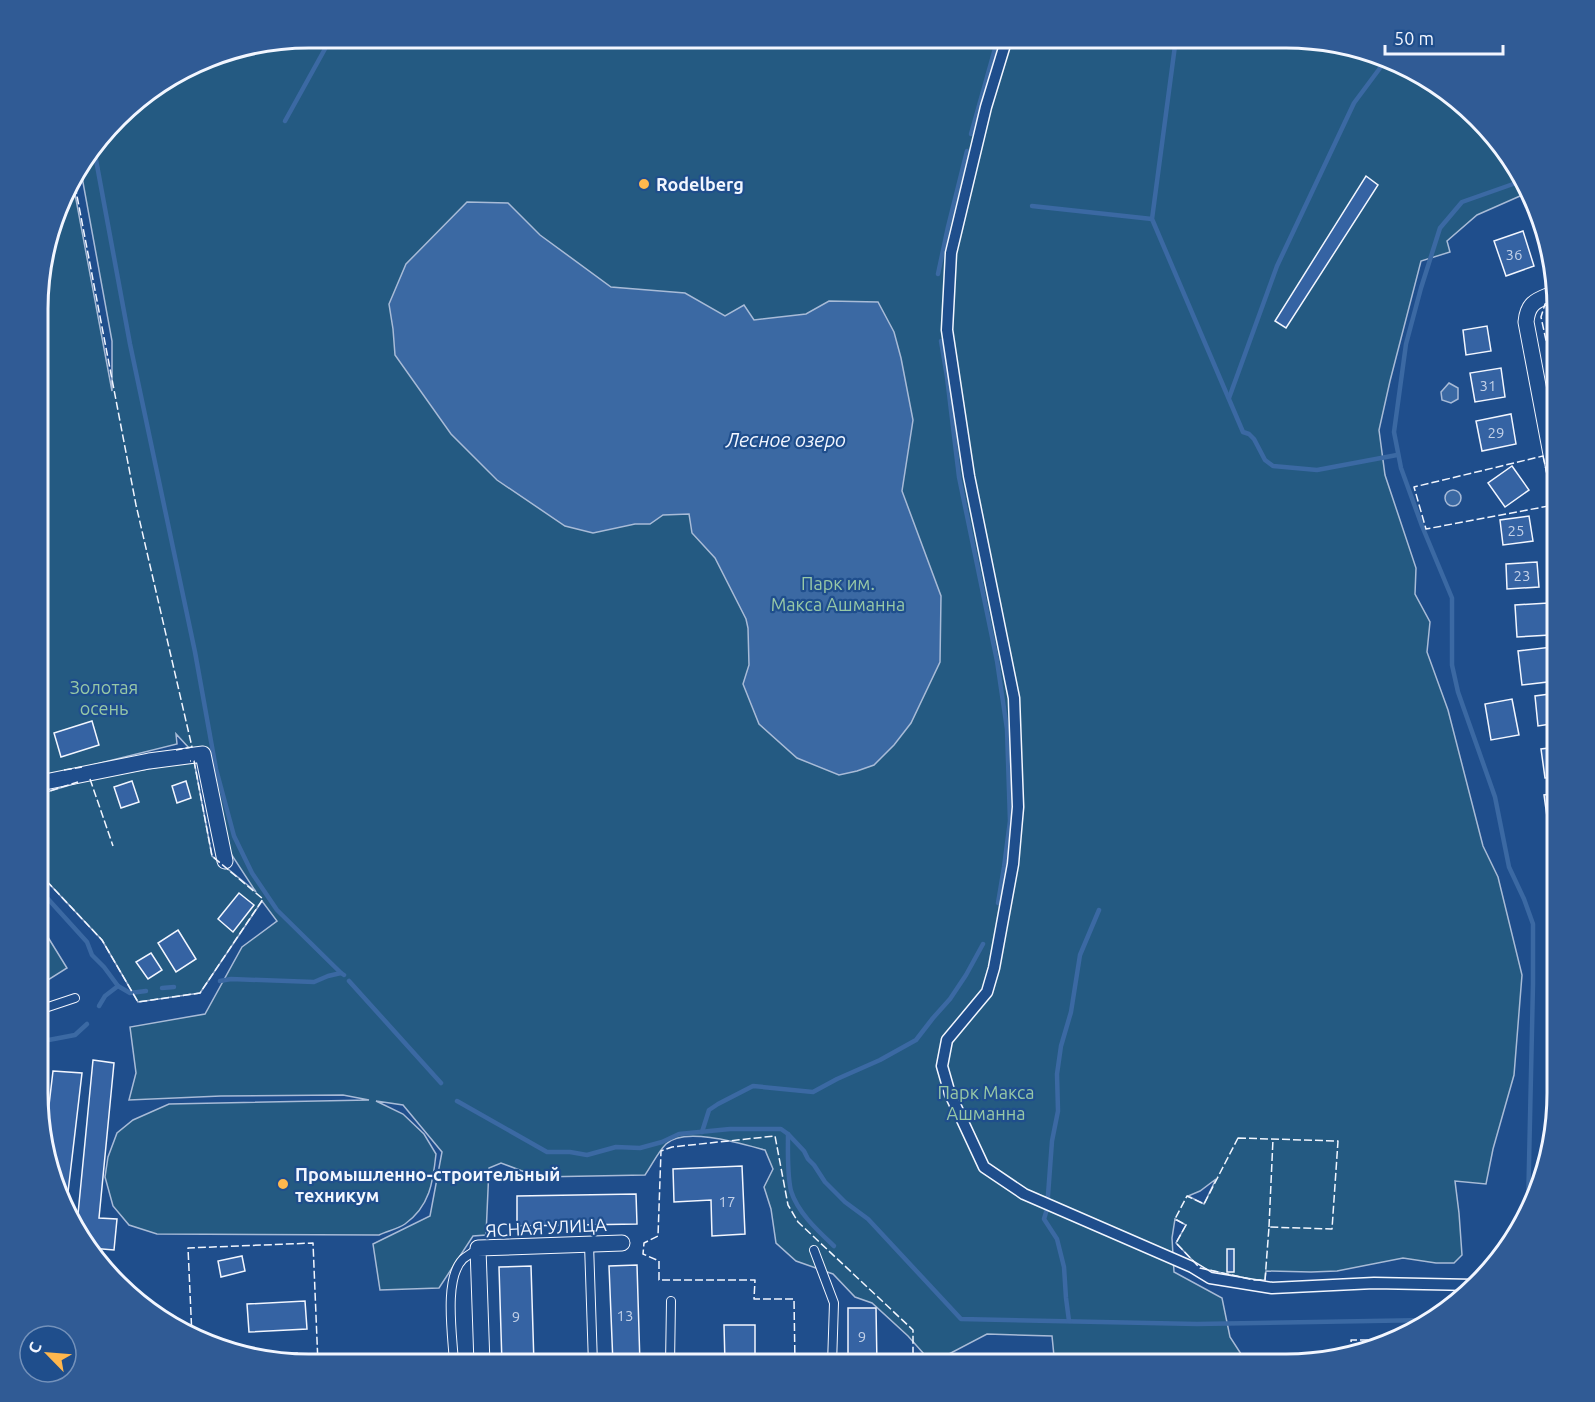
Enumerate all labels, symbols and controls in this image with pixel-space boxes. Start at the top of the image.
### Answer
scale bar [1385,18,1504,56]
text: 50 m [1394,28,1434,48]
place label: Rodelberg [656,174,744,194]
marker: Rodelberg [637,177,651,191]
house number: 36 [1506,246,1522,263]
house number: 31 [1480,377,1496,394]
house number: 29 [1488,424,1504,441]
water label: Лесное озеро [725,428,846,451]
house number: 25 [1508,522,1524,539]
house number: 23 [1514,567,1530,584]
park label: Парк им. Макса Ашманна [771,573,905,614]
park label: Золотая осень [70,677,138,718]
park label: Парк Макса Ашманна [937,1082,1035,1123]
place label: Промышленно-строительный техникум [295,1164,560,1205]
marker: Промышленно-строительный техникум [276,1177,290,1191]
house number: 17 [719,1193,735,1210]
street label: ЯСНАЯ УЛИЦА [485,1214,607,1240]
house number: 13 [617,1307,633,1324]
house number: 9 [512,1308,520,1325]
north arrow [18,1324,78,1384]
house number: 9 [858,1328,866,1345]
text: С [24,1339,45,1356]

